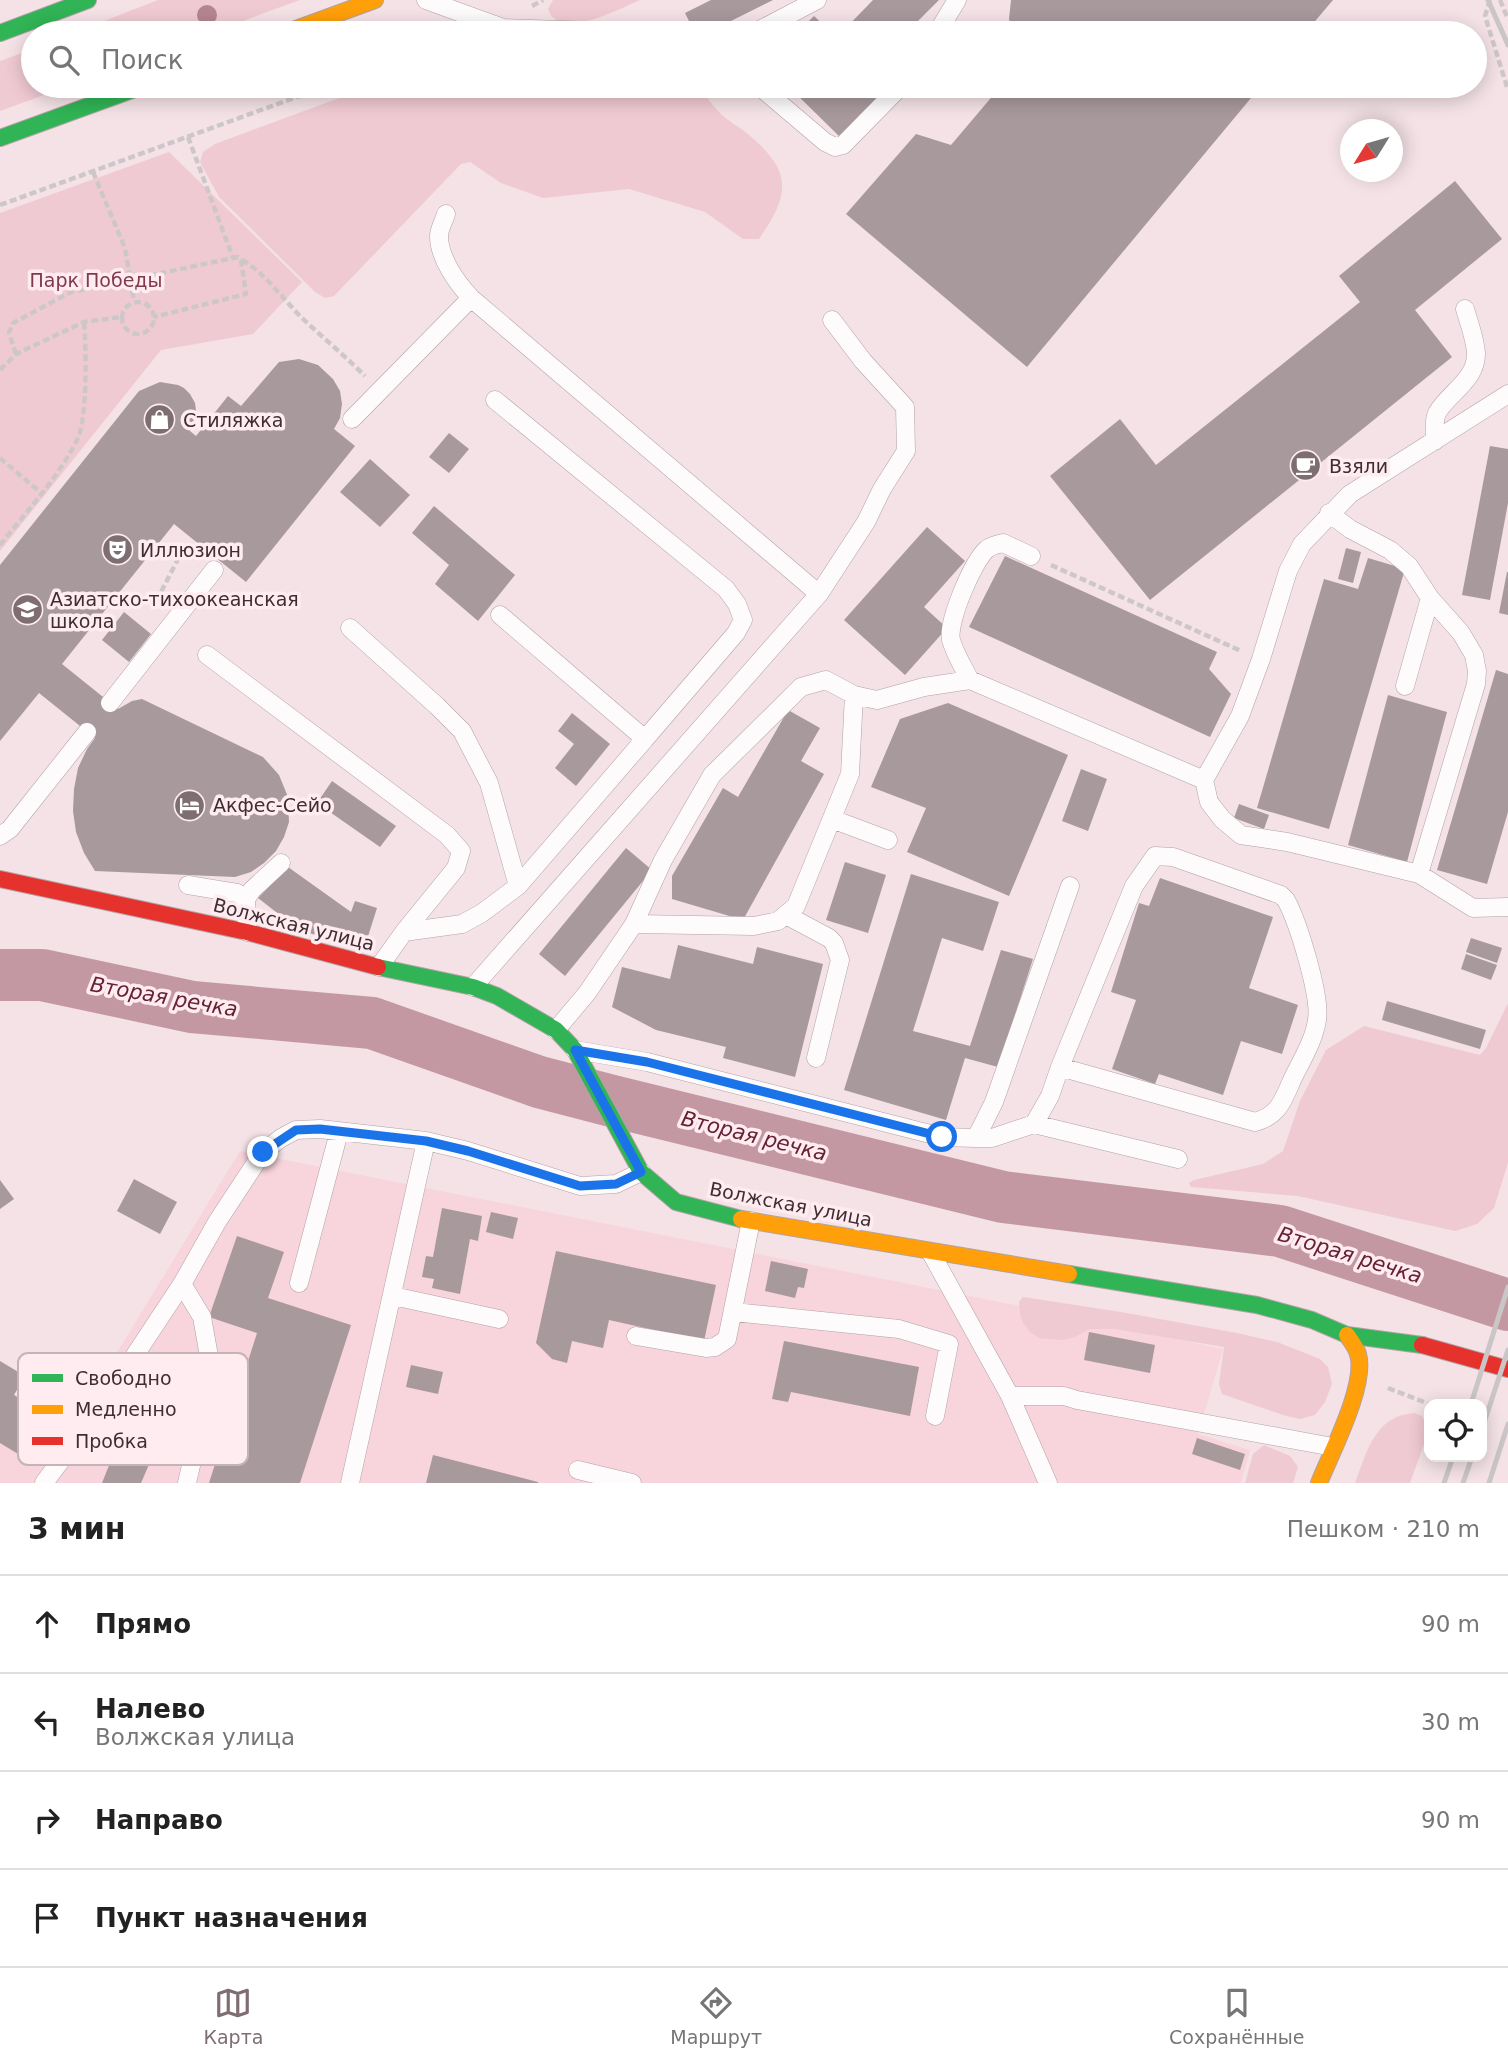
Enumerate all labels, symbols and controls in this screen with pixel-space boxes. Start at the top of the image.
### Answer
search box [21,21,1487,98]
icon: search [45,41,83,79]
text: Поиск [101,45,183,75]
north arrow [1340,119,1403,182]
park label: Парк Победы [30,269,162,291]
shop icon: Стиляжка [143,403,177,437]
place label: Стиляжка [183,409,284,431]
cafe icon: Взяли [1289,449,1323,483]
place label: Взяли [1329,455,1388,477]
theatre icon: Иллюзион [100,533,134,567]
place label: Иллюзион [140,539,241,561]
place label: Азиатско-тихоокеанская школа [50,588,299,632]
school or university icon: Азиатско-тихоокеанская школа [10,593,44,627]
hotel icon: Акфес-Сейо [173,788,207,822]
place label: Акфес-Сейо [213,794,332,816]
street label: Волжская улица [211,893,377,955]
water label: Вторая речка [88,972,240,1022]
water label: Вторая речка [679,1106,829,1166]
route start [926,1121,957,1152]
route end [247,1136,278,1167]
street label: Волжская улица [708,1177,874,1231]
water label: Вторая речка [1275,1222,1425,1288]
legend [18,1353,248,1465]
text: Свободно [75,1367,172,1389]
text: Медленно [75,1398,177,1420]
map controls [1424,1399,1487,1462]
button: locate [1424,1399,1487,1462]
text: Пробка [75,1430,148,1452]
text: 3 мин [28,1511,126,1546]
text: Пешком · 210 m [1287,1516,1480,1542]
icon: ahead [28,1605,66,1643]
text: Прямо [95,1609,191,1639]
text: 90 m [1421,1611,1480,1637]
text: Налево [95,1694,205,1724]
icon: left [28,1703,66,1741]
text: 30 m [1421,1709,1480,1735]
text: Волжская улица [95,1724,295,1750]
icon: right [28,1801,66,1839]
text: Направо [95,1805,223,1835]
text: 90 m [1421,1807,1480,1833]
icon: arrive [28,1899,66,1937]
text: Пункт назначения [95,1903,368,1933]
tab: Карта [203,1984,263,2048]
tab: Маршрут [670,1984,762,2048]
tab: Сохранённые [1169,1984,1305,2048]

